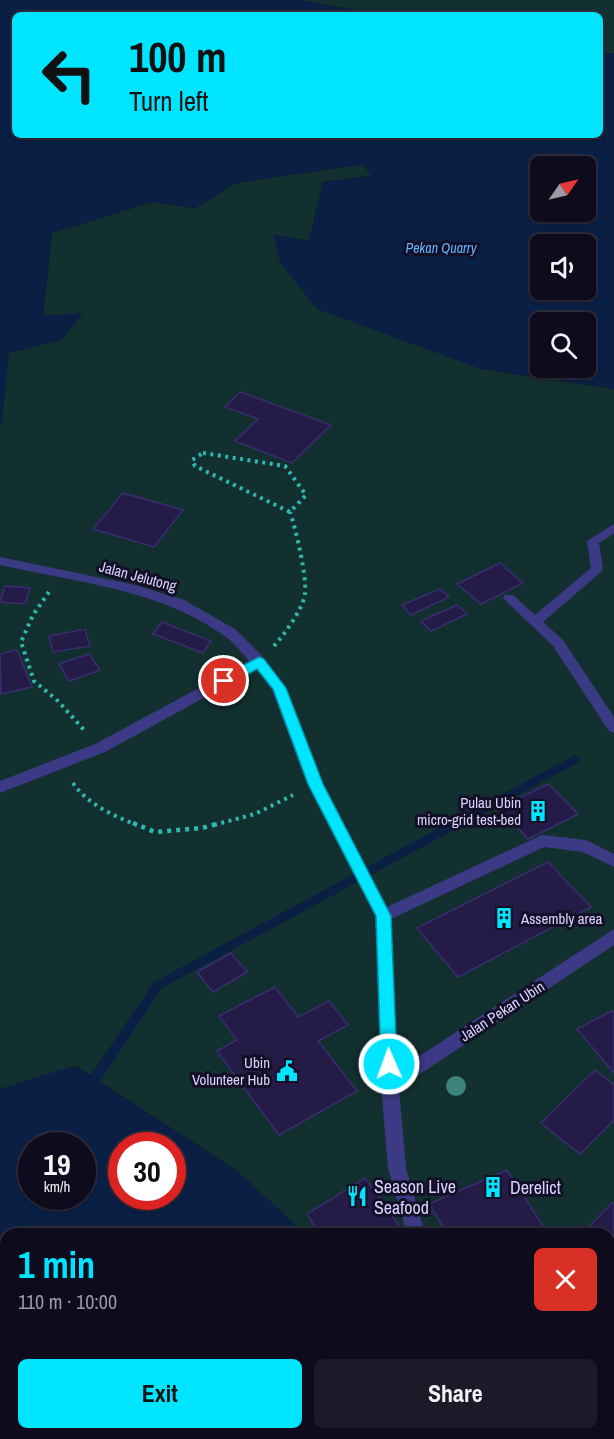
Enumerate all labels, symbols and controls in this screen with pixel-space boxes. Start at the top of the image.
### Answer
text: 100 m [129,29,227,85]
icon: left [30,36,108,114]
text: Turn left [129,83,208,119]
north arrow [530,156,596,222]
map controls [530,156,596,378]
button: sound [530,234,596,300]
water label: Pekan Quarry [406,239,478,257]
button: search [530,312,596,378]
street label: Jalan Jelutong [97,556,179,596]
pin [198,655,249,706]
icon: arrive [207,664,240,697]
place label: Pulau Ubin micro-grid test-bed [417,792,521,830]
building icon: Pulau Ubin micro-grid test-bed [526,799,550,823]
building icon: Assembly area [492,906,516,930]
place label: Assembly area [520,908,603,929]
street label: Jalan Pekan Ubin [456,976,548,1046]
position arrow [357,1032,421,1096]
place label: Ubin Volunteer Hub [192,1052,270,1090]
public building icon: Ubin Volunteer Hub [275,1059,299,1083]
speed limit sign: 30 [108,1132,186,1210]
text: 19 [43,1144,71,1184]
place label: Season Live Seafood [374,1174,456,1220]
building icon: Derelict [481,1175,505,1199]
place label: Derelict [510,1175,561,1200]
text: km/h [44,1176,70,1197]
restaurant icon: Season Live Seafood [345,1184,369,1208]
text: 1 min [18,1241,95,1289]
button: close [534,1248,597,1311]
text: 110 m · 10:00 [18,1288,117,1315]
button: Exit [18,1359,302,1428]
button: Share [314,1359,597,1428]

